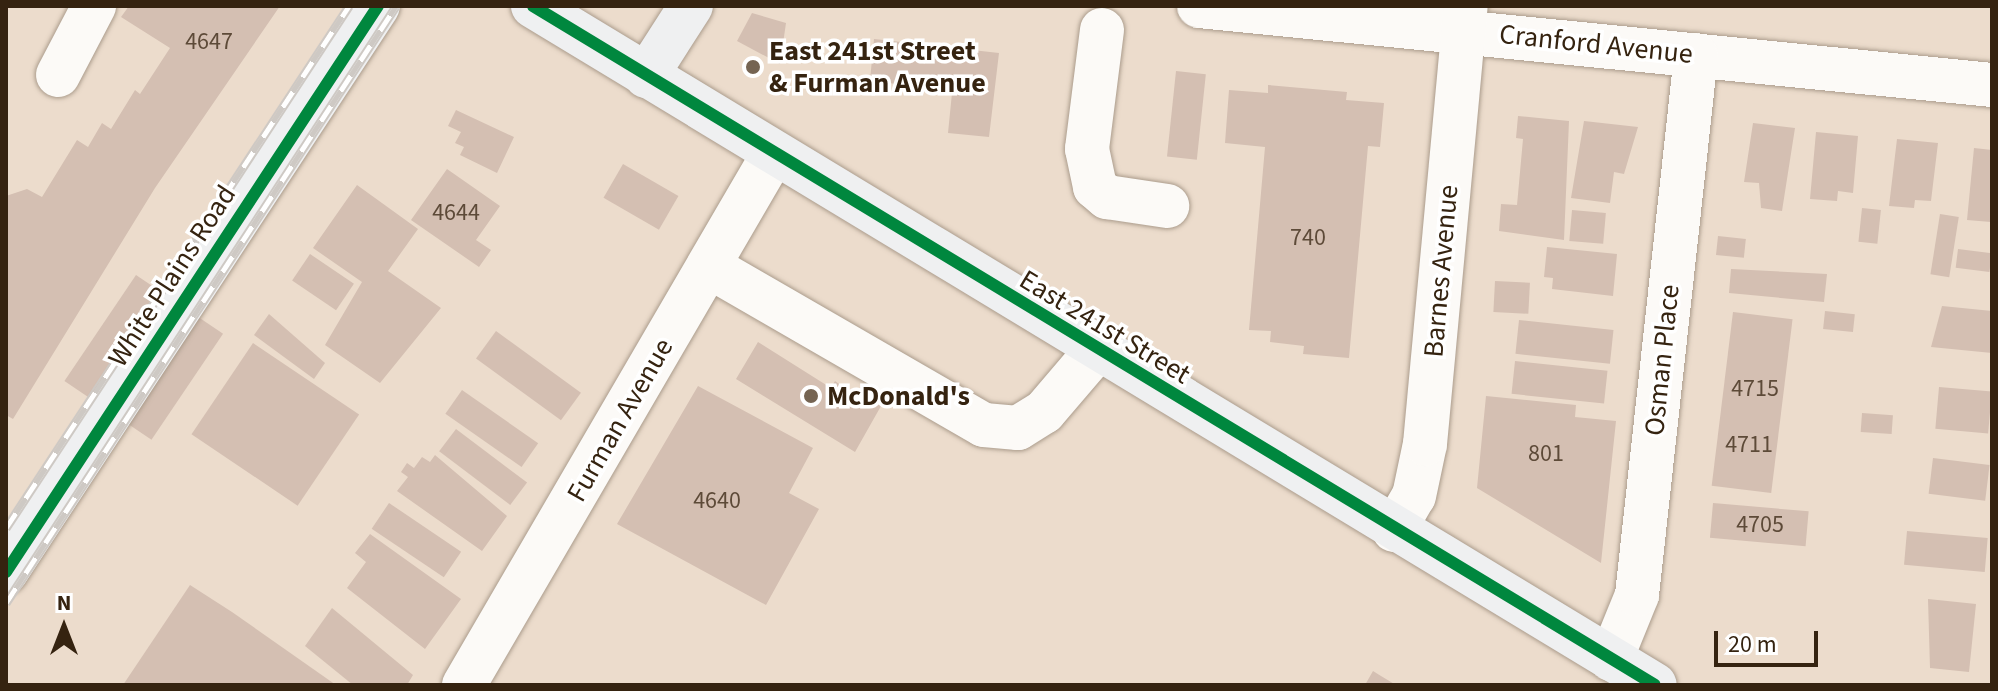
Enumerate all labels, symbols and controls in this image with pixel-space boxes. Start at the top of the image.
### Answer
street label: Cranford Avenue [1498,17,1694,71]
house number: 4647 [185,28,233,56]
place label: East 241st Street & Furman Avenue [769,34,986,100]
marker: East 241st Street & Furman Avenue [744,58,762,76]
street label: White Plains Road [101,179,243,373]
street label: Barnes Avenue [1417,183,1465,359]
house number: 4644 [432,199,480,227]
house number: 740 [1290,224,1326,252]
street label: East 241st Street [1014,263,1196,391]
street label: Osman Place [1637,283,1687,437]
street label: Furman Avenue [560,332,680,508]
house number: 4715 [1731,375,1779,403]
place label: McDonald's [827,379,970,413]
marker: McDonald's [802,387,820,405]
house number: 4711 [1725,431,1773,459]
house number: 801 [1528,440,1564,468]
house number: 4640 [693,487,741,515]
house number: 4705 [1736,511,1784,539]
north arrow [24,587,104,667]
text: N [57,587,71,619]
scale bar [1718,615,1822,665]
text: 20 m [1728,627,1777,662]

